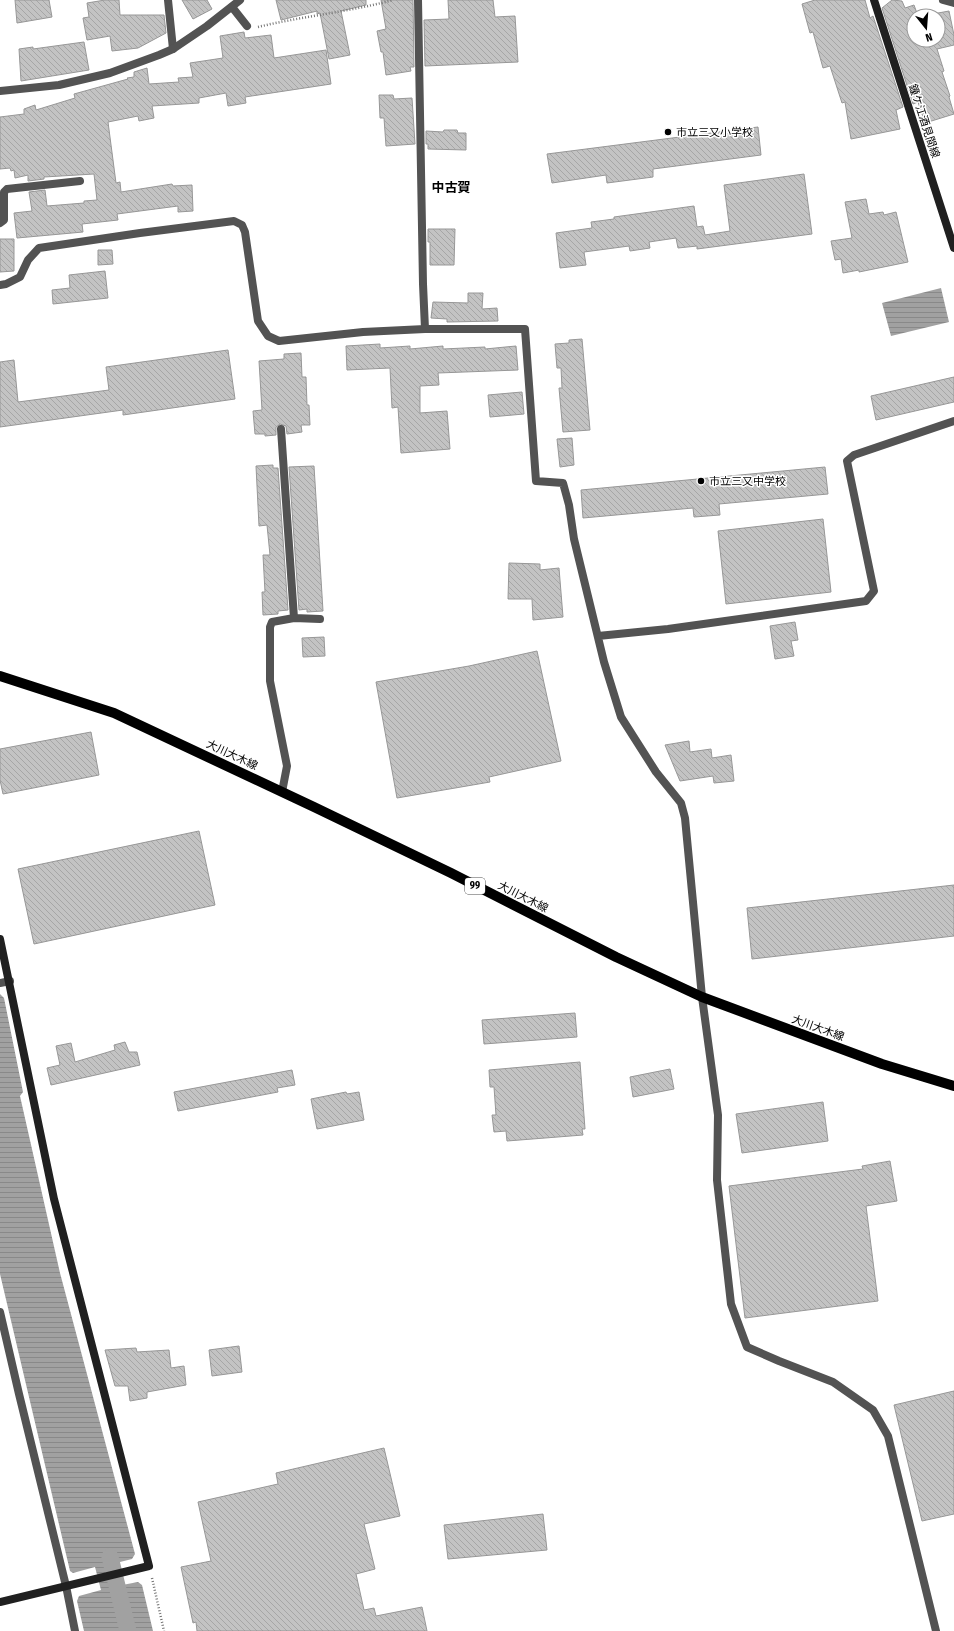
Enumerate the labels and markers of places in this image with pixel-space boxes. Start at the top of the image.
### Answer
place label: 市立三又小学校 [676,126,753,139]
marker: 市立三又小学校 [663,127,673,137]
place label: 市立三又中学校 [709,475,786,488]
marker: 市立三又中学校 [696,476,706,486]

